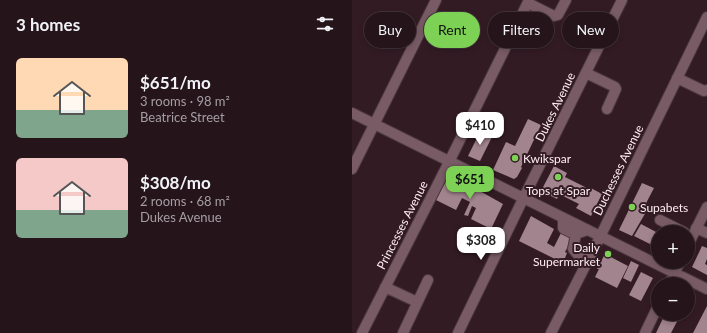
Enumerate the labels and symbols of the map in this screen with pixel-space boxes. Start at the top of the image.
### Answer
street label: Dukes Avenue [532,70,578,144]
pin: $410 [456,112,504,146]
street label: Duchesses Avenue [590,122,646,218]
place label: Kwikspar [523,151,572,166]
marker: Kwikspar [510,153,520,163]
pin: $651 [446,166,494,200]
marker: Tops at Spar [553,172,563,182]
street label: Princesses Avenue [373,178,431,272]
place label: Tops at Spar [526,183,591,198]
place label: Supabets [640,200,688,215]
marker: Supabets [627,202,637,212]
pin: $308 [457,227,505,261]
place label: Daily Supermarket [533,240,601,269]
marker: Daily Supermarket [603,249,613,259]

